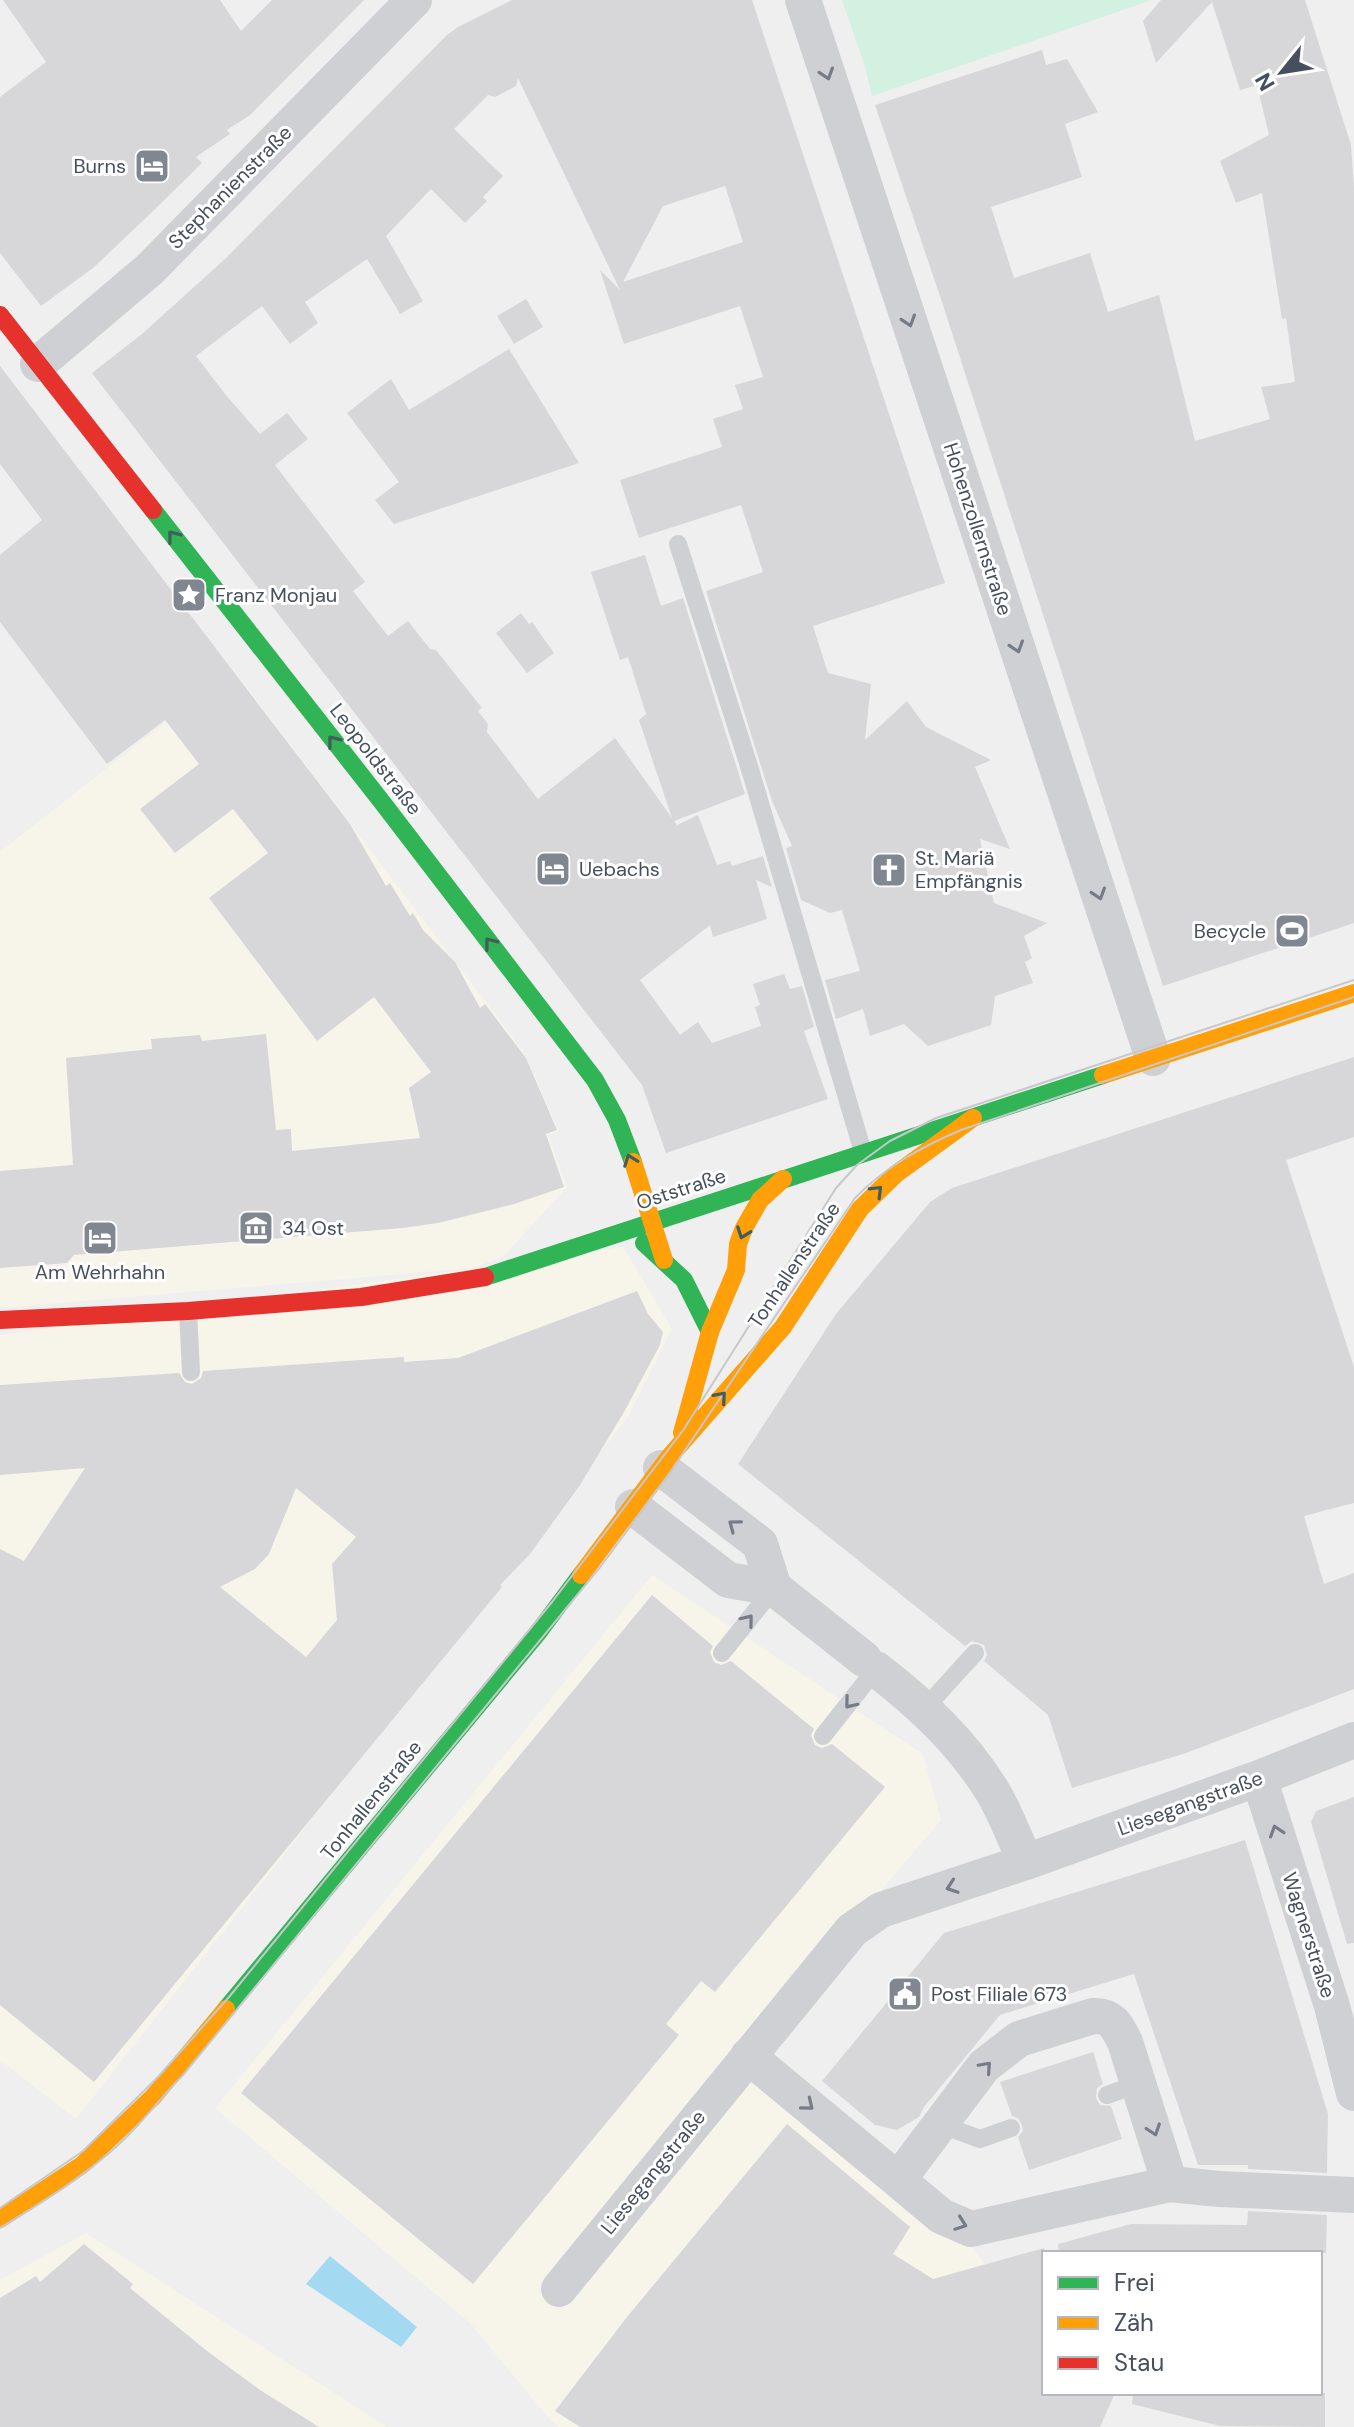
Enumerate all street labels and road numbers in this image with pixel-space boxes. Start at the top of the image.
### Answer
street label: Stephanienstraße [163,120,297,254]
street label: Hohenzollernstraße [938,439,1018,619]
street label: Leopoldstraße [324,698,428,820]
street label: Oststraße [633,1162,729,1216]
street label: Tonhallenstraße [742,1197,846,1333]
street label: Tonhallenstraße [315,1735,427,1865]
street label: Liesegangstraße [1114,1765,1266,1841]
street label: Wagnerstraße [1276,1869,1342,2001]
street label: Liesegangstraße [595,2104,711,2240]

